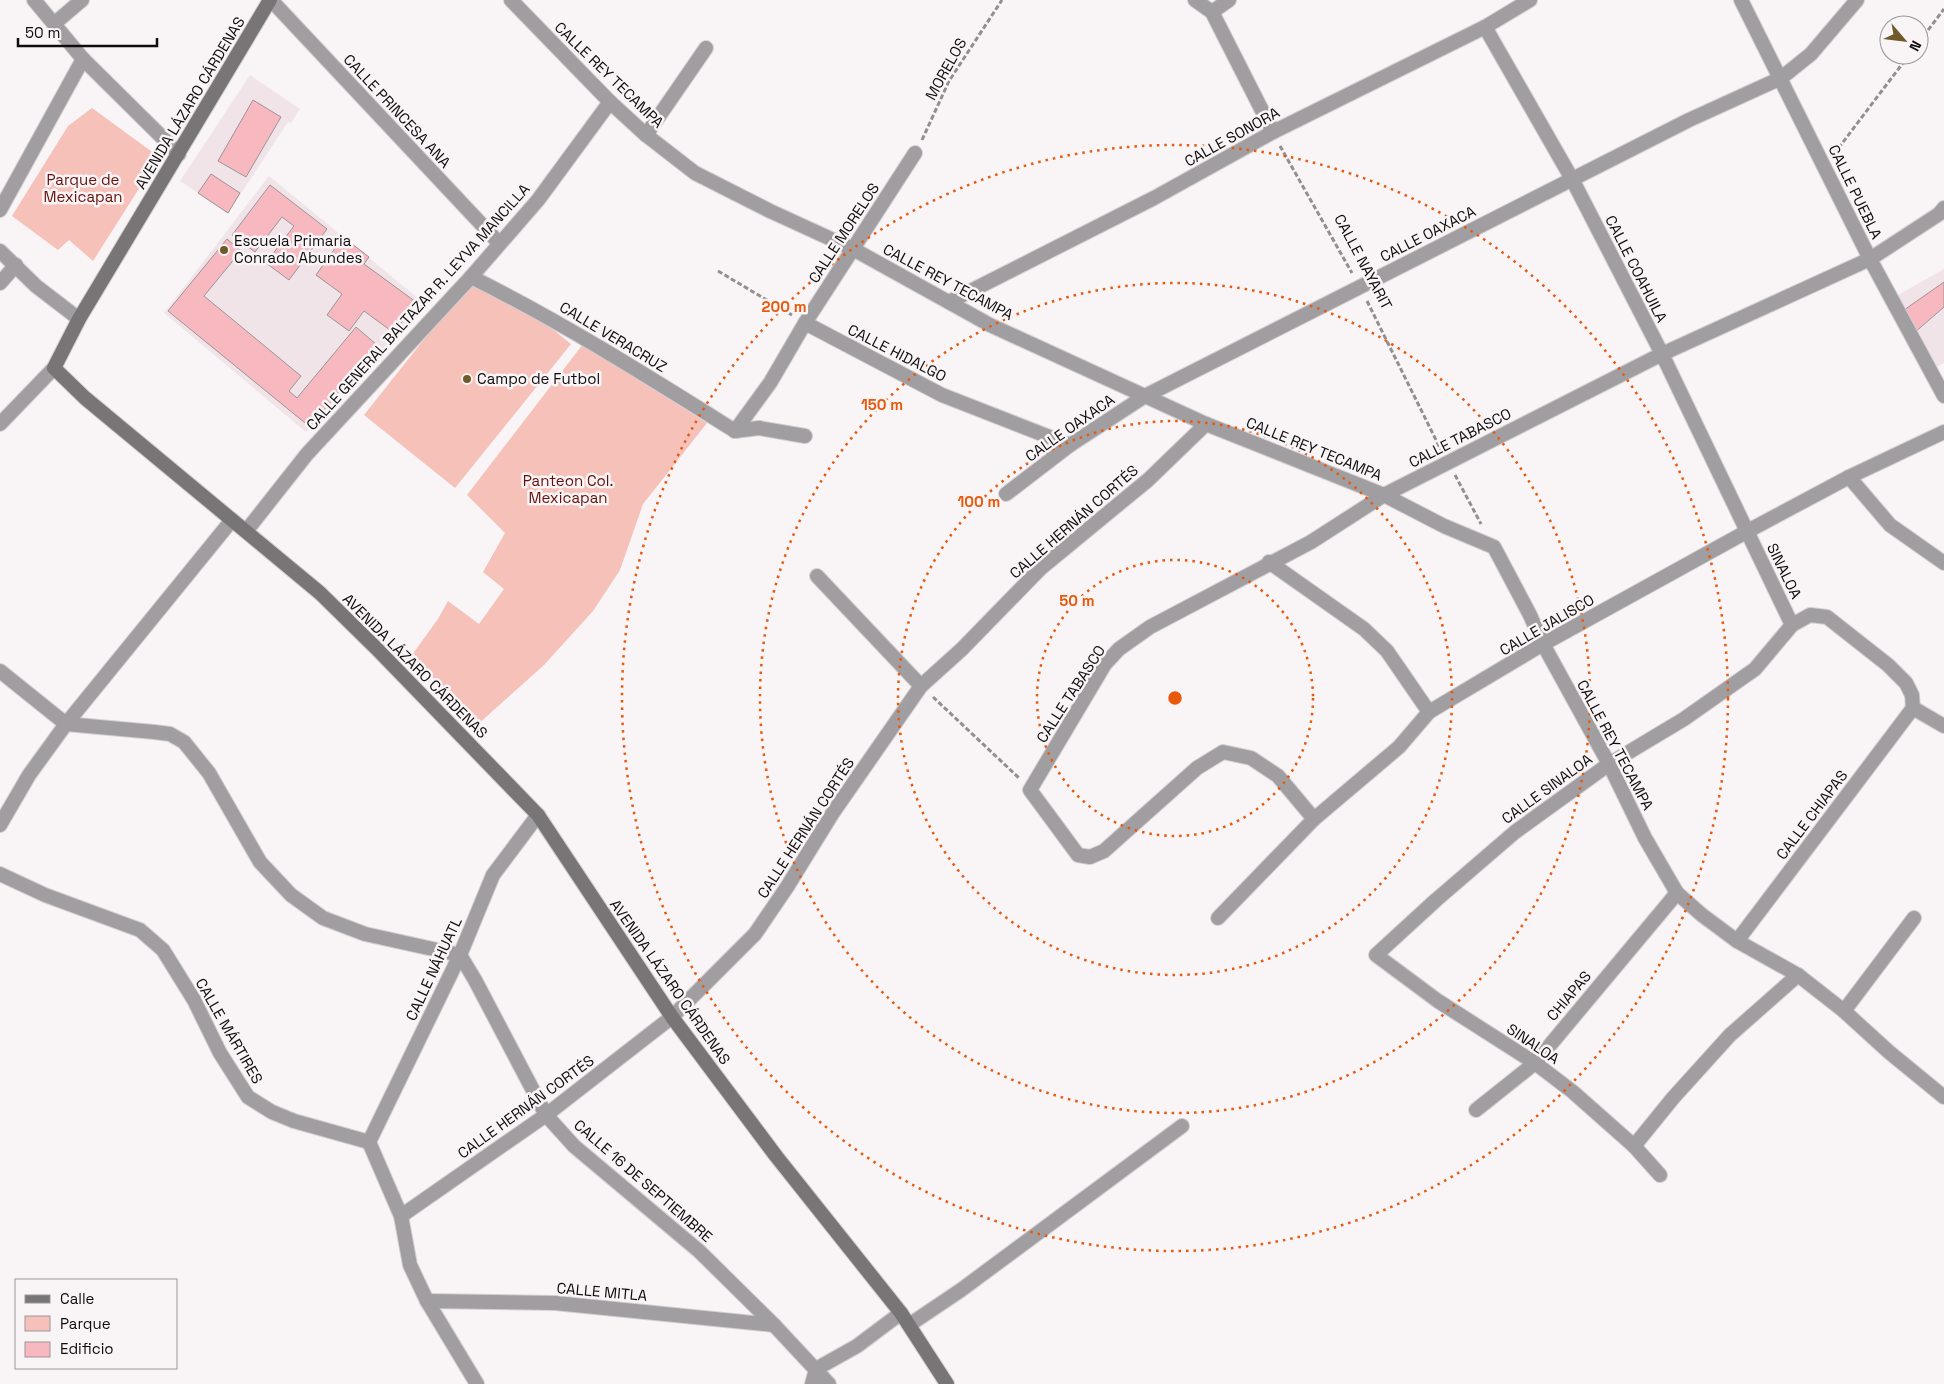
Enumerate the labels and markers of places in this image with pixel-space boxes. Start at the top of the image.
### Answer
place label: Escuela Primaria Conrado Abundes [234,231,363,267]
marker: Escuela Primaria Conrado Abundes [218,244,230,256]
place label: Campo de Futbol [477,369,600,388]
marker: Campo de Futbol [461,373,473,385]
centre of rings [1166,689,1184,707]

